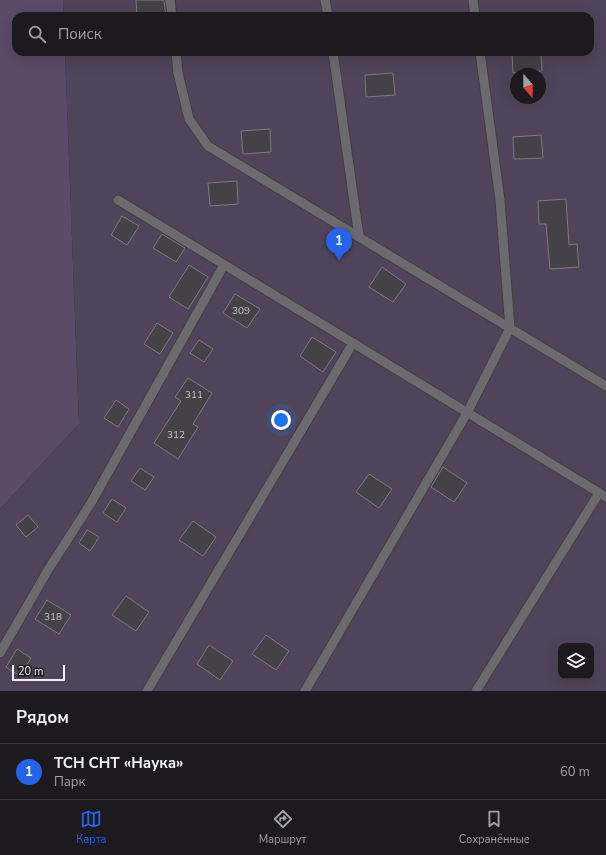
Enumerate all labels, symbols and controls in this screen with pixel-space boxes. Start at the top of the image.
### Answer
search box [12,12,594,56]
icon: search [26,23,48,45]
text: Поиск [58,24,102,44]
north arrow [510,68,546,104]
pin: 1 [326,228,352,261]
house number: 309 [232,304,250,318]
house number: 311 [185,388,203,402]
your location [271,410,291,430]
house number: 312 [167,428,185,442]
house number: 318 [44,610,62,624]
map controls [558,643,594,679]
button: layers [558,643,594,679]
scale bar [12,663,65,682]
text: 20 m [18,664,43,679]
text: Рядом [16,706,69,729]
text: ТСН СНТ «Наука» [54,753,183,773]
text: 1 [25,763,33,781]
text: 60 m [560,763,590,781]
text: Парк [54,773,85,791]
tab: Карта [76,808,106,847]
tab: Маршрут [259,808,307,847]
tab: Сохранённые [459,808,530,847]

